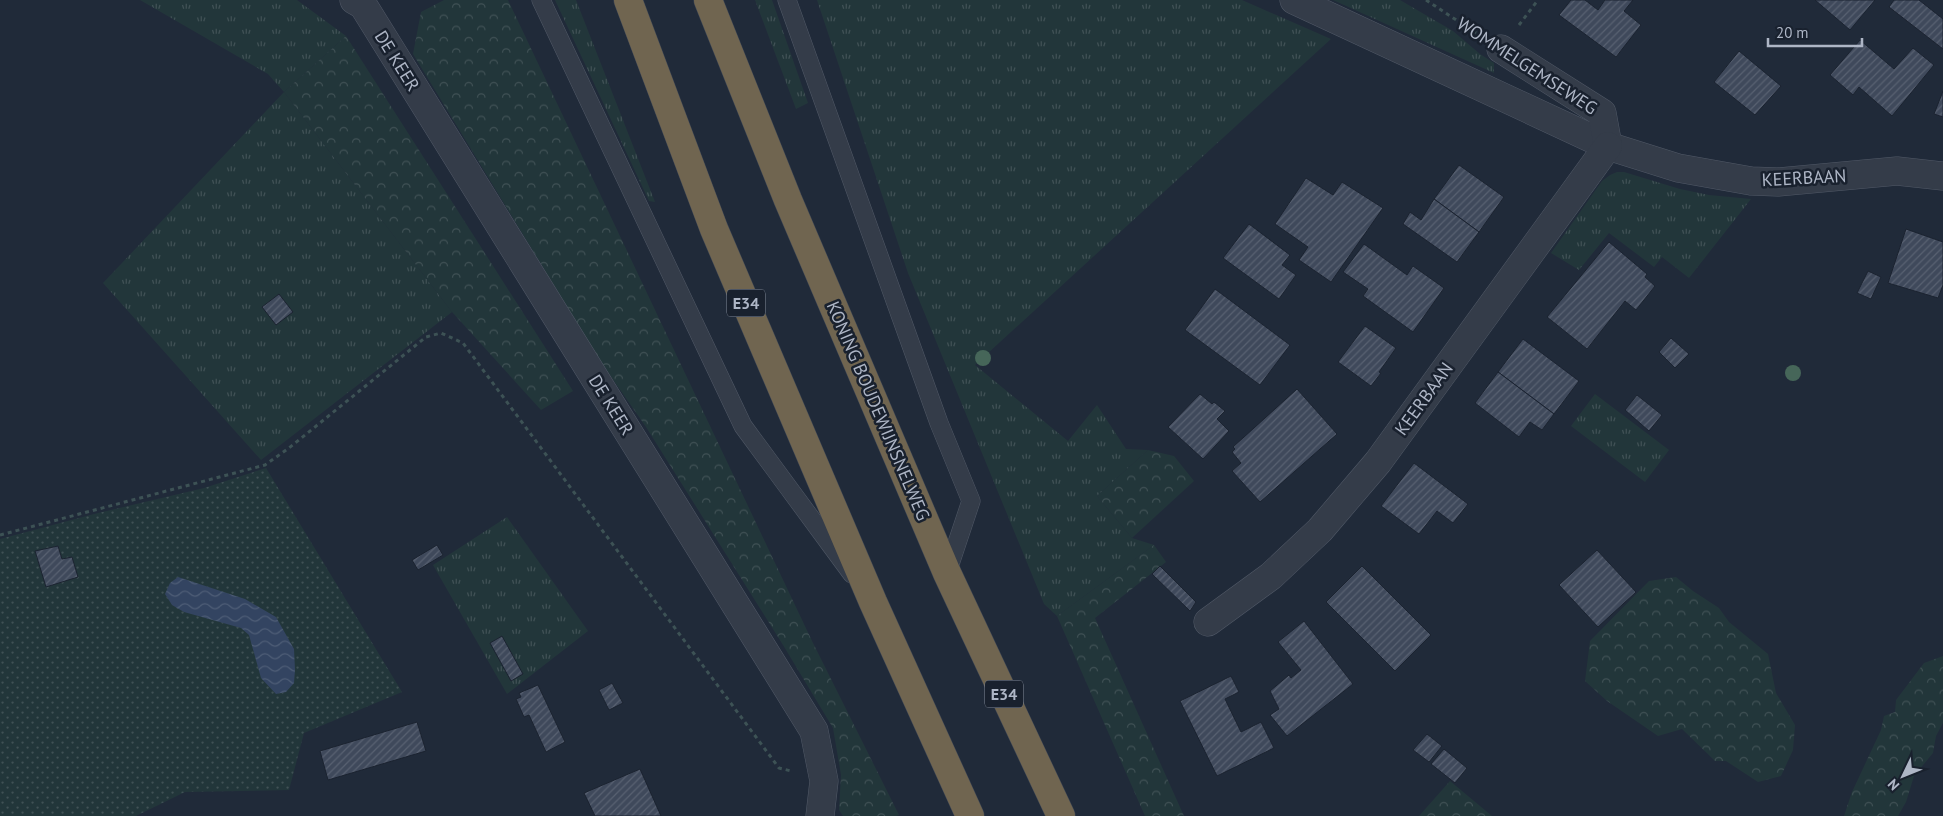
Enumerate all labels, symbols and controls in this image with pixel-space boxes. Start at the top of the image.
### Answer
street label: WOMMELGEMSEWEG [1453,12,1602,120]
scale bar [1768,15,1862,47]
text: 20 m [1776,23,1809,42]
street label: DE KEER [370,26,425,96]
street label: KEERBAAN [1761,164,1847,191]
road number: E34 [727,290,765,316]
street label: KONING BOUDEWIJNSNELWEG [822,298,935,524]
street label: KEERBAAN [1389,358,1458,440]
street label: DE KEER [584,370,639,440]
road number: E34 [985,681,1023,708]
north arrow [1878,751,1928,801]
text: N [1884,775,1903,794]

